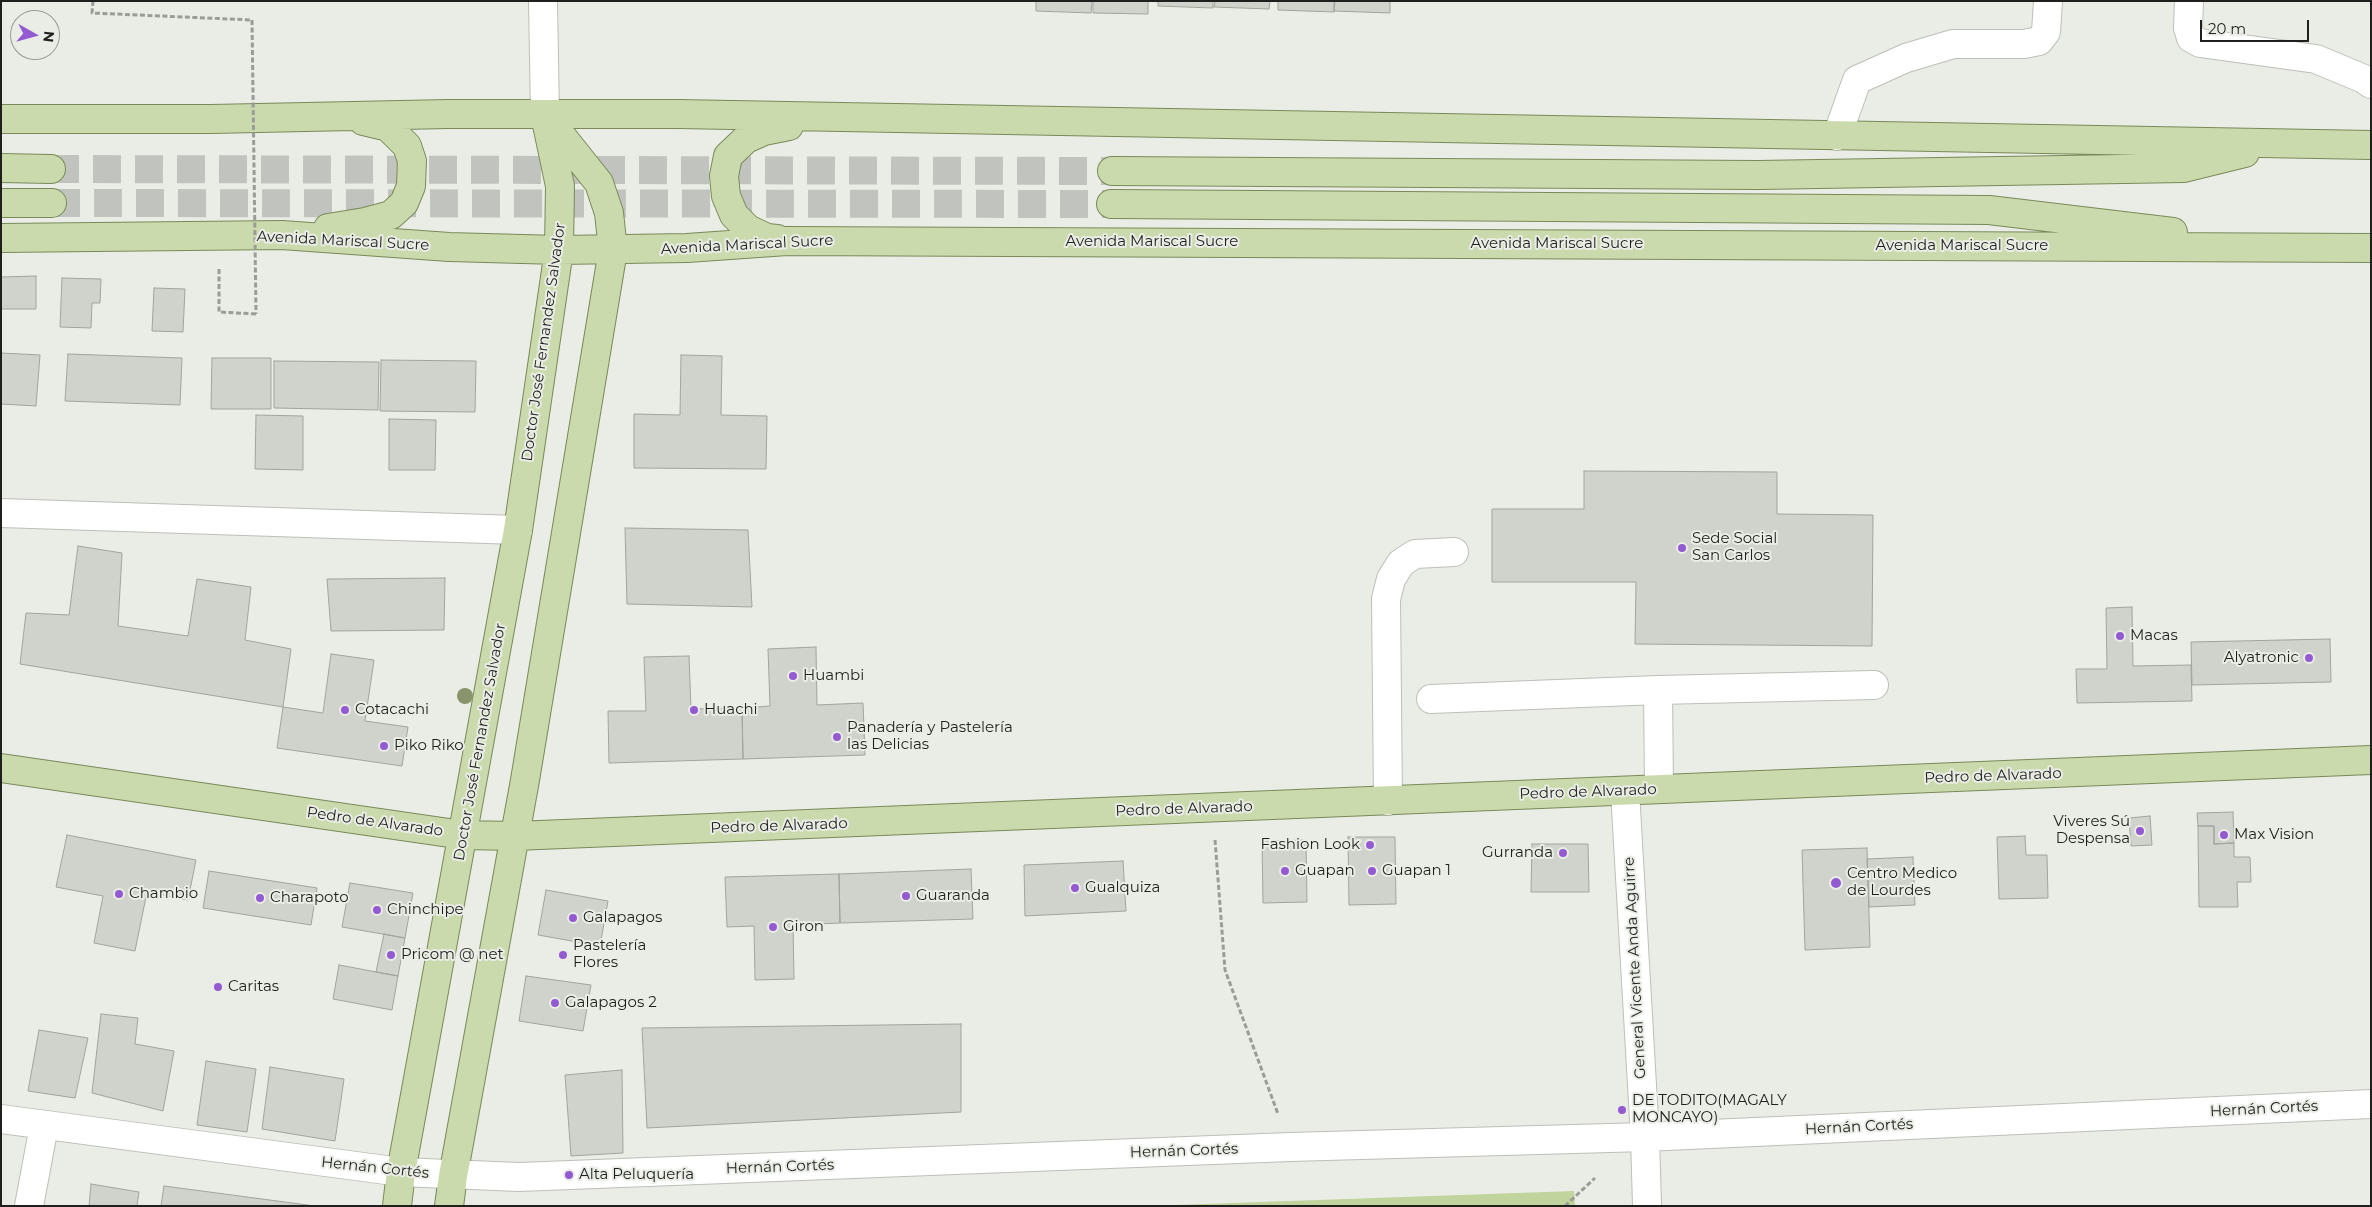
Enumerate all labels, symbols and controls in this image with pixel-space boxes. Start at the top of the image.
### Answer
north arrow [10,10,60,60]
scale bar [2202,10,2311,42]
text: 20 m [2208,19,2246,38]
text: N [39,30,59,43]
street label: Doctor José Fernandez Salvador [518,221,570,463]
street label: Avenida Mariscal Sucre [256,227,430,255]
street label: Avenida Mariscal Sucre [660,231,834,259]
street label: Avenida Mariscal Sucre [1066,233,1238,251]
street label: Avenida Mariscal Sucre [1471,235,1643,253]
street label: Avenida Mariscal Sucre [1876,237,2048,255]
place label: Sede Social San Carlos [1692,530,1777,565]
marker: Sede Social San Carlos [1676,542,1688,554]
street label: Doctor José Fernandez Salvador [450,622,510,862]
place label: Macas [2130,627,2178,645]
marker: Macas [2114,630,2126,642]
place label: Alyatronic [2224,649,2299,667]
marker: Alyatronic [2303,652,2315,664]
place label: Huambi [803,667,864,685]
marker: Huambi [787,670,799,682]
place label: Cotacachi [355,701,429,719]
place label: Huachi [704,701,758,719]
marker: Cotacachi [339,704,351,716]
marker: Huachi [688,704,700,716]
place label: Panadería y Pastelería las Delicias [847,719,1013,754]
marker: Panadería y Pastelería las Delicias [831,731,843,743]
place label: Piko Riko [394,737,464,755]
marker: Piko Riko [378,740,390,752]
street label: Pedro de Alvarado [1924,765,2062,787]
street label: Pedro de Alvarado [1519,781,1657,803]
street label: Pedro de Alvarado [1115,798,1253,820]
street label: Pedro de Alvarado [306,804,444,840]
place label: Viveres Sú Despensa [2053,813,2130,848]
street label: Pedro de Alvarado [710,815,848,837]
marker: Viveres Sú Despensa [2134,825,2146,837]
place label: Max Vision [2234,826,2314,844]
marker: Max Vision [2218,829,2230,841]
place label: Fashion Look [1261,836,1360,854]
marker: Fashion Look [1364,839,1376,851]
place label: Gurranda [1482,844,1553,862]
marker: Gurranda [1557,847,1569,859]
street label: General Vicente Anda Aguirre [1620,857,1650,1079]
place label: Guapan [1295,862,1355,880]
place label: Guapan 1 [1382,862,1451,880]
marker: Guapan [1279,865,1291,877]
marker: Guapan 1 [1366,865,1378,877]
place label: Centro Medico de Lourdes [1847,865,1957,900]
marker: Centro Medico de Lourdes [1829,876,1843,890]
place label: Gualquiza [1085,879,1160,897]
marker: Gualquiza [1069,882,1081,894]
place label: Chambio [129,885,198,903]
place label: Guaranda [916,887,990,905]
marker: Chambio [113,888,125,900]
place label: Charapoto [270,889,349,907]
marker: Guaranda [900,890,912,902]
marker: Charapoto [254,892,266,904]
place label: Chinchipe [387,901,464,919]
marker: Chinchipe [371,904,383,916]
place label: Galapagos [583,909,662,927]
marker: Galapagos [567,912,579,924]
place label: Giron [783,918,824,936]
marker: Giron [767,921,779,933]
place label: Pastelería Flores [573,937,646,972]
place label: Pricom @ net [401,946,504,964]
marker: Pricom @ net [385,949,397,961]
marker: Pastelería Flores [557,949,569,961]
place label: Caritas [228,978,279,996]
marker: Caritas [212,981,224,993]
place label: Galapagos 2 [565,994,657,1012]
marker: Galapagos 2 [549,997,561,1009]
place label: DE TODITO(MAGALY MONCAYO) [1632,1092,1787,1127]
street label: Hernán Cortés [2209,1097,2319,1121]
marker: DE TODITO(MAGALY MONCAYO) [1616,1104,1628,1116]
street label: Hernán Cortés [1804,1115,1914,1139]
street label: Hernán Cortés [1130,1140,1238,1162]
street label: Hernán Cortés [320,1153,430,1183]
street label: Hernán Cortés [726,1156,834,1178]
place label: Alta Peluquería [579,1166,694,1184]
marker: Alta Peluquería [563,1169,575,1181]

